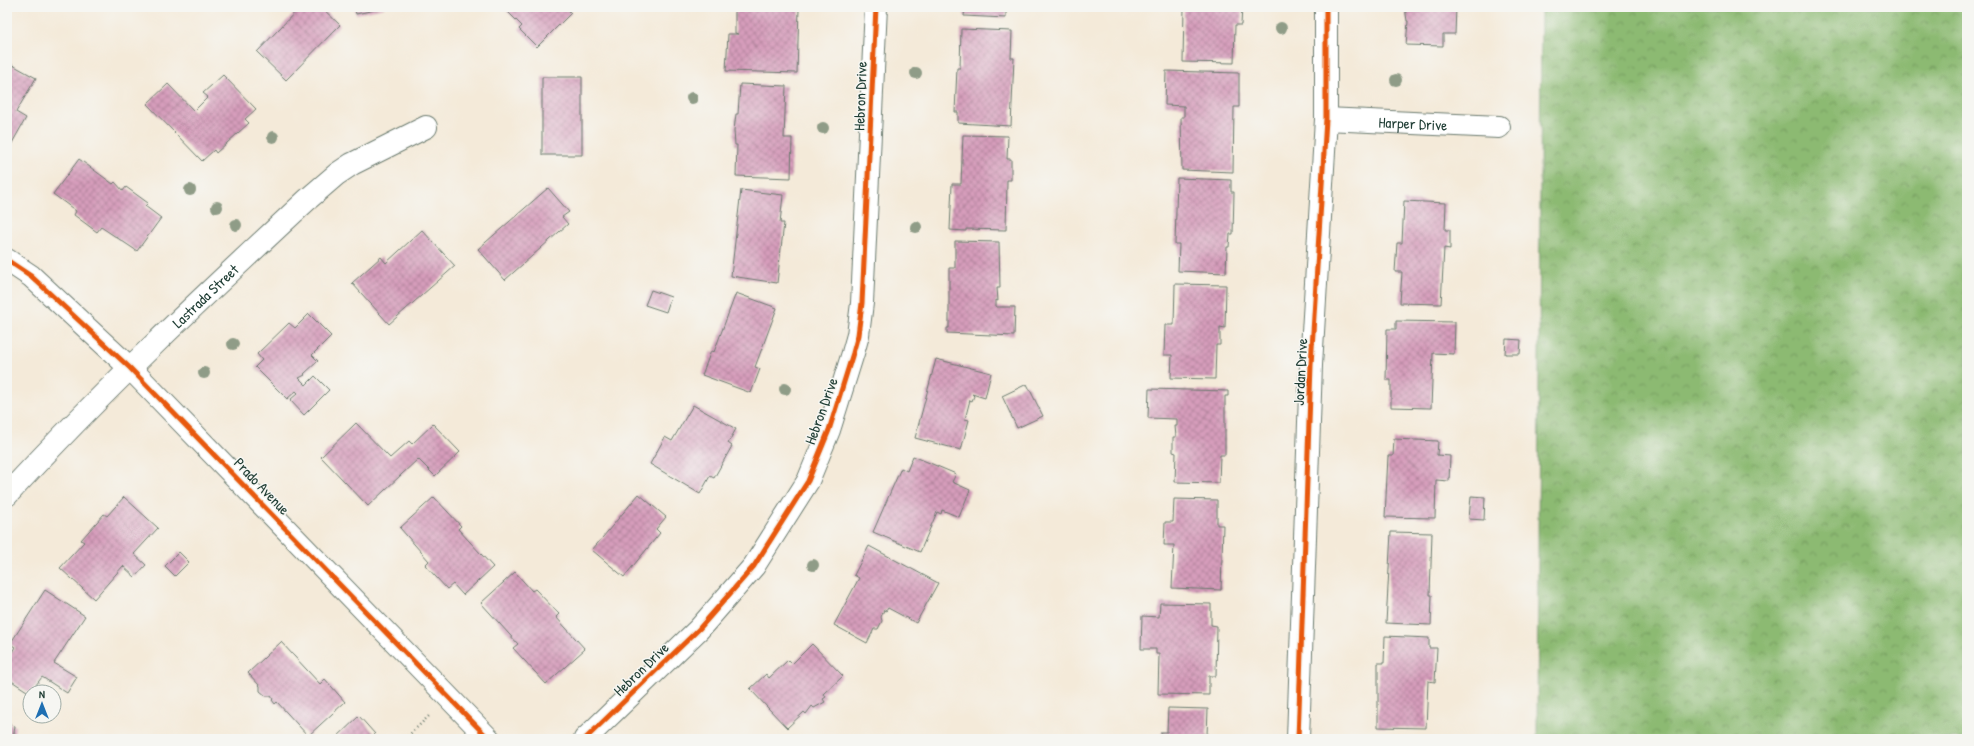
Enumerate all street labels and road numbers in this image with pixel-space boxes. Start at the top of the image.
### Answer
street label: Hebron Drive [848,61,872,131]
street label: Harper Drive [1378,111,1448,135]
street label: Lastrada Street [167,258,243,332]
street label: Jordan Drive [1288,338,1312,406]
street label: Hebron Drive [799,375,843,447]
street label: Prado Avenue [229,453,295,519]
street label: Hebron Drive [609,637,673,701]

